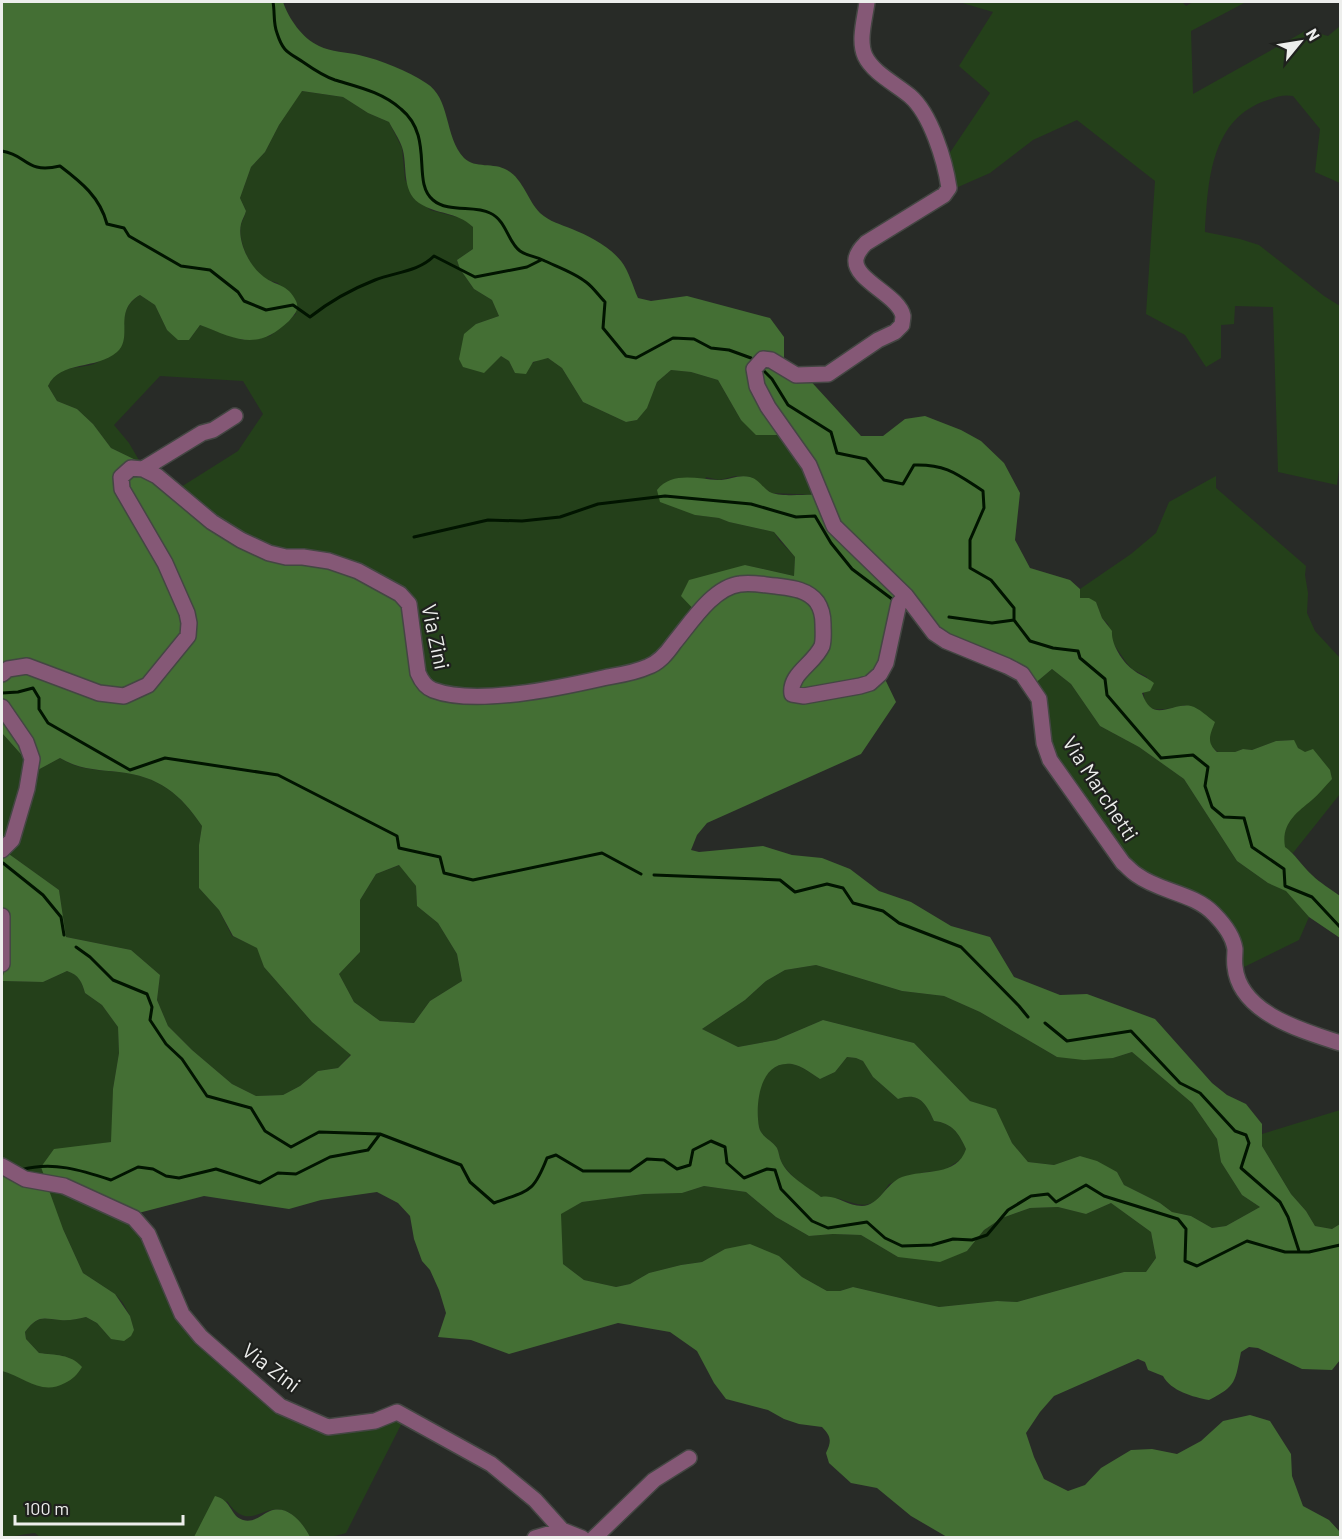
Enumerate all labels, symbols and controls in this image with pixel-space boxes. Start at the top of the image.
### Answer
north arrow [1270,12,1330,72]
text: N [1303,25,1324,44]
street label: Via Zini [417,602,456,672]
street label: Via Marchetti [1058,731,1144,845]
street label: Via Zini [238,1337,306,1397]
scale bar [15,1488,183,1526]
text: 100 m [24,1497,69,1519]

